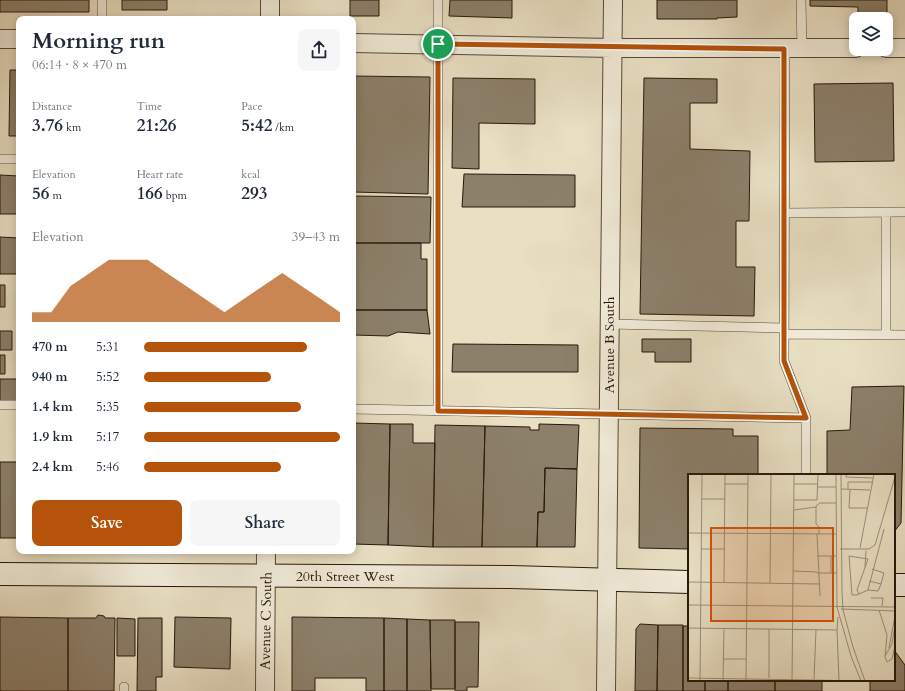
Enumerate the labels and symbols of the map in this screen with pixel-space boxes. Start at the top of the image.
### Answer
pin [421,27,455,61]
street label: Avenue B South [600,296,619,393]
inset map [688,474,895,681]
street label: 20th Street West [296,567,395,586]
street label: Avenue C South [256,572,276,670]

